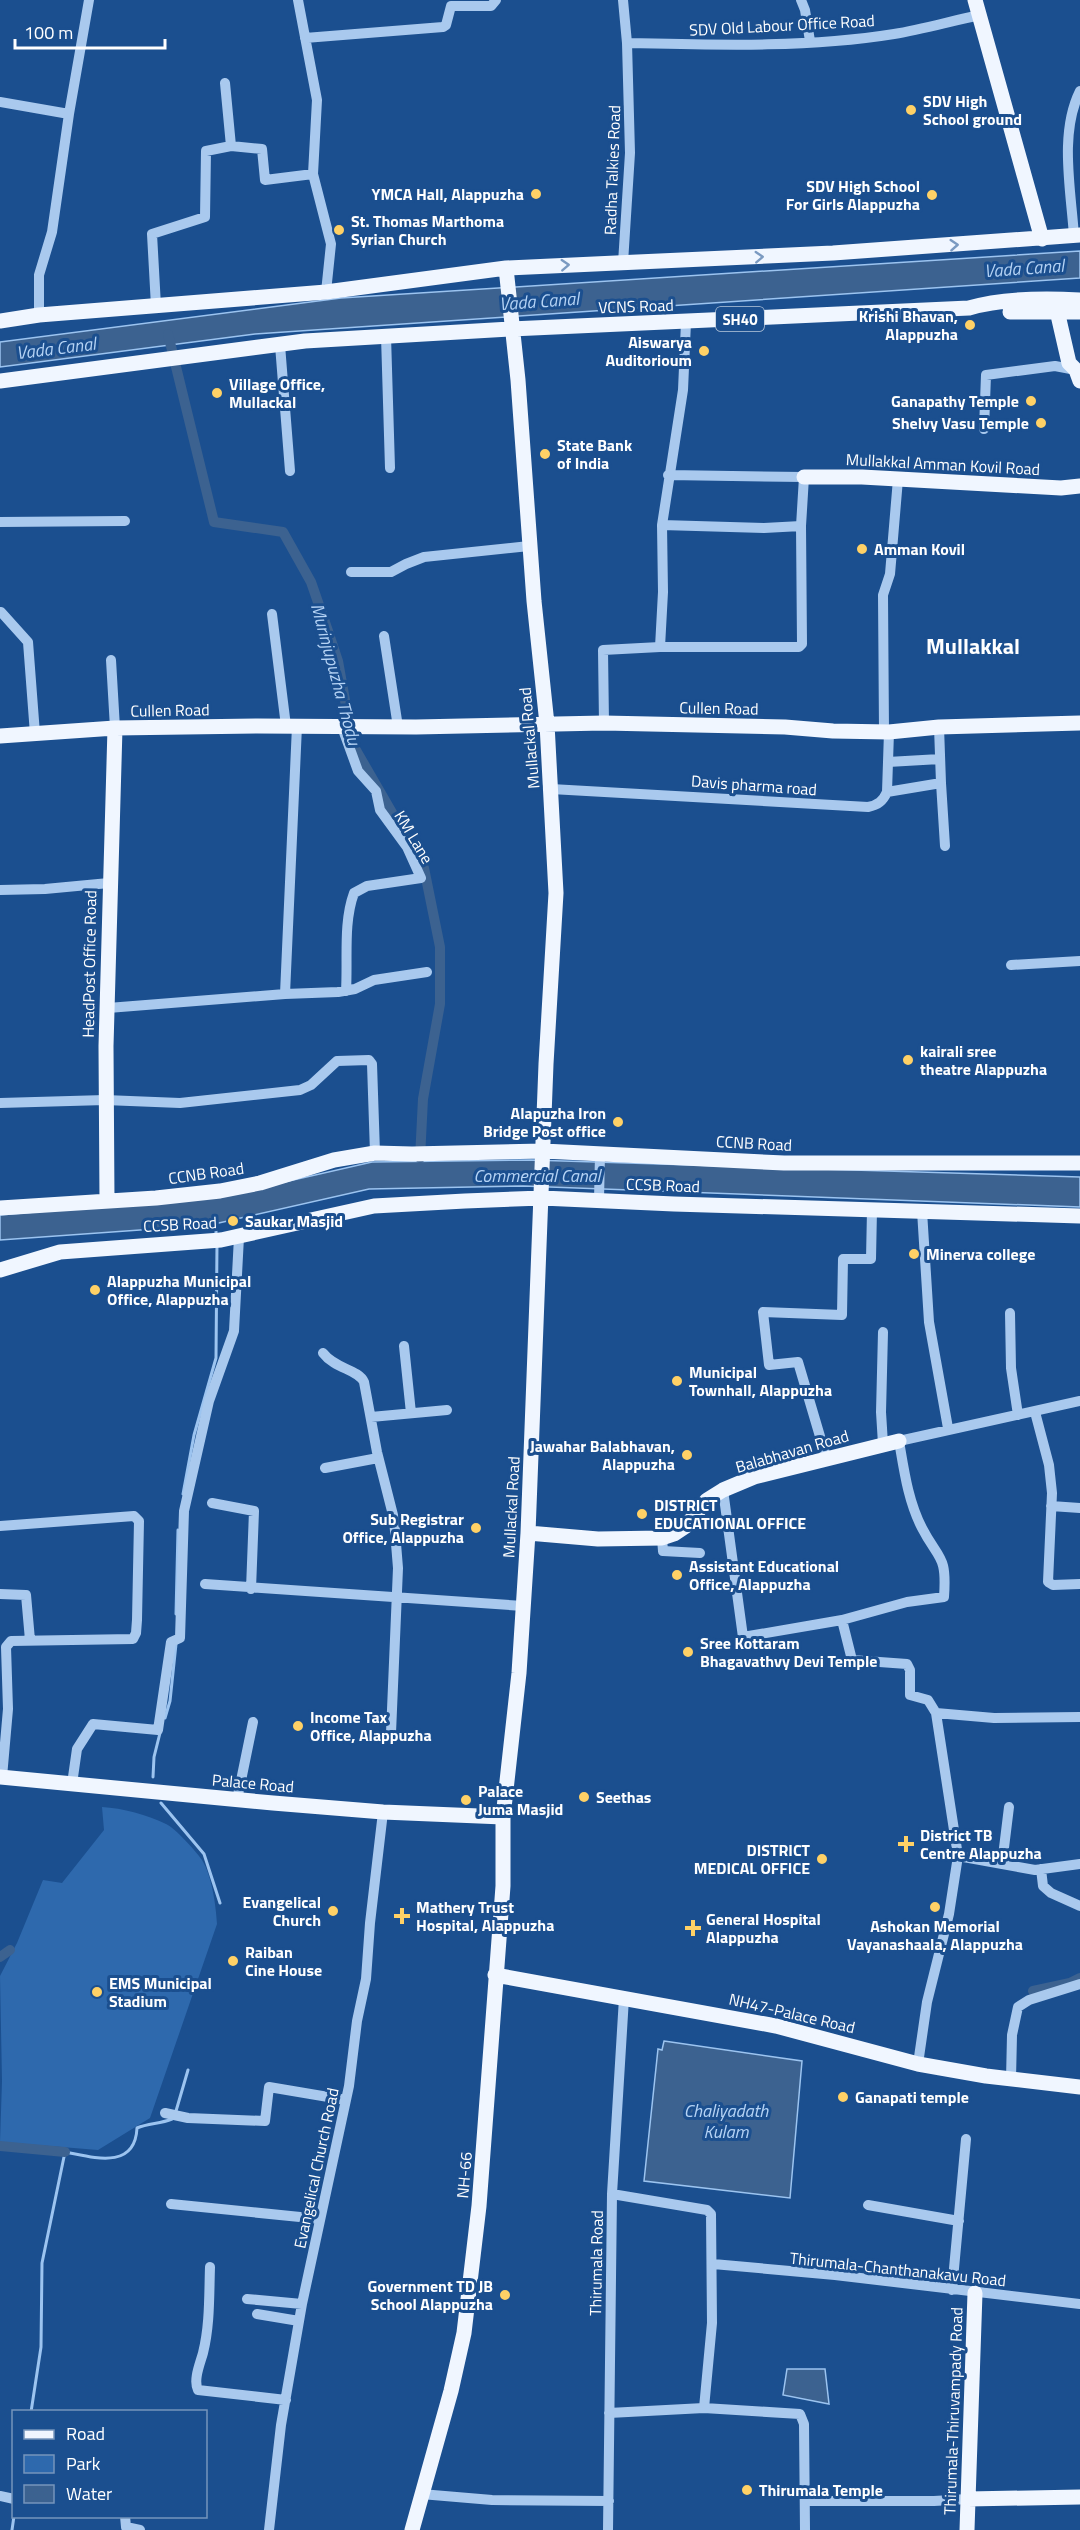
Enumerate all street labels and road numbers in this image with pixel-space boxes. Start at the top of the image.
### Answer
street label: SDV Old Labour Office Road [689,8,875,42]
street label: Radha Talkies Road [598,105,626,235]
street label: VCNS Road [598,293,674,319]
road number: SH40 [716,307,764,331]
street label: Mullakkal Amman Kovil Road [845,447,1041,481]
street label: Mullackal Road [513,686,545,790]
street label: Cullen Road [679,695,759,721]
street label: Cullen Road [130,697,210,723]
street label: Davis pharma road [690,769,818,801]
street label: KM Lane [389,806,439,868]
street label: HeadPost Office Road [76,890,102,1038]
street label: CCNB Road [715,1129,793,1157]
street label: CCNB Road [167,1156,245,1190]
street label: CCSB Road [626,1172,700,1198]
street label: CCSB Road [142,1210,218,1238]
street label: Balabhavan Road [733,1423,851,1479]
street label: Mullackal Road [496,1456,526,1558]
street label: Palace Road [211,1767,295,1799]
street label: NH47-Palace Road [727,1987,857,2039]
street label: Evangelical Church Road [287,2086,345,2250]
street label: NH-66 [450,2151,478,2199]
street label: Thirumala Road [583,2210,609,2316]
street label: Thirumala-Chanthanakavu Road [789,2246,1007,2292]
street label: Thirumala-Thiruvampady Road [937,2307,969,2515]

